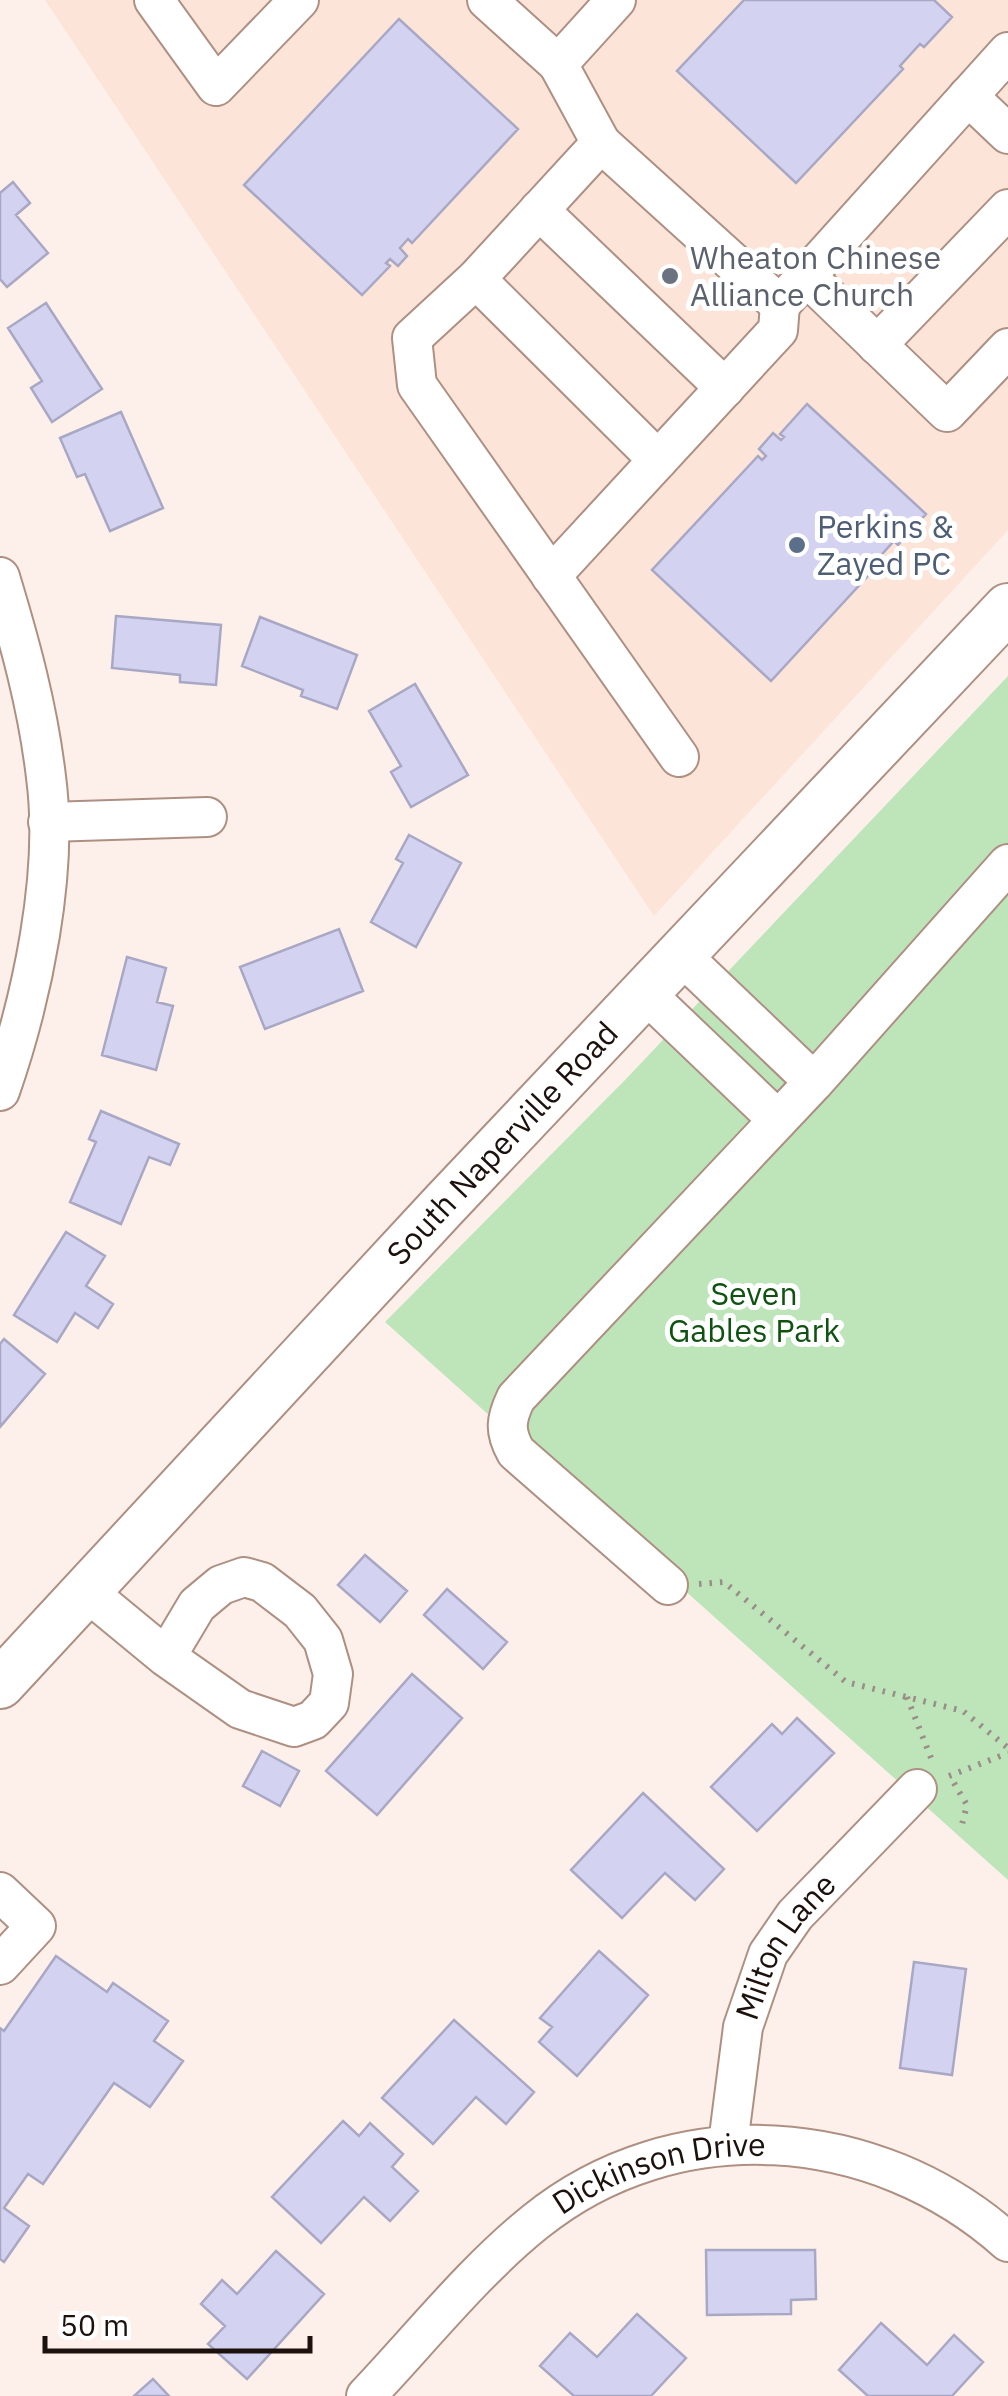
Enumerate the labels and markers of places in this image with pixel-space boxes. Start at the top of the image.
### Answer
place label: Wheaton Chinese Alliance Church [690,236,941,315]
marker: Wheaton Chinese Alliance Church [659,265,681,287]
place label: Perkins & Zayed PC [817,505,953,584]
marker: Perkins & Zayed PC [786,534,808,556]

